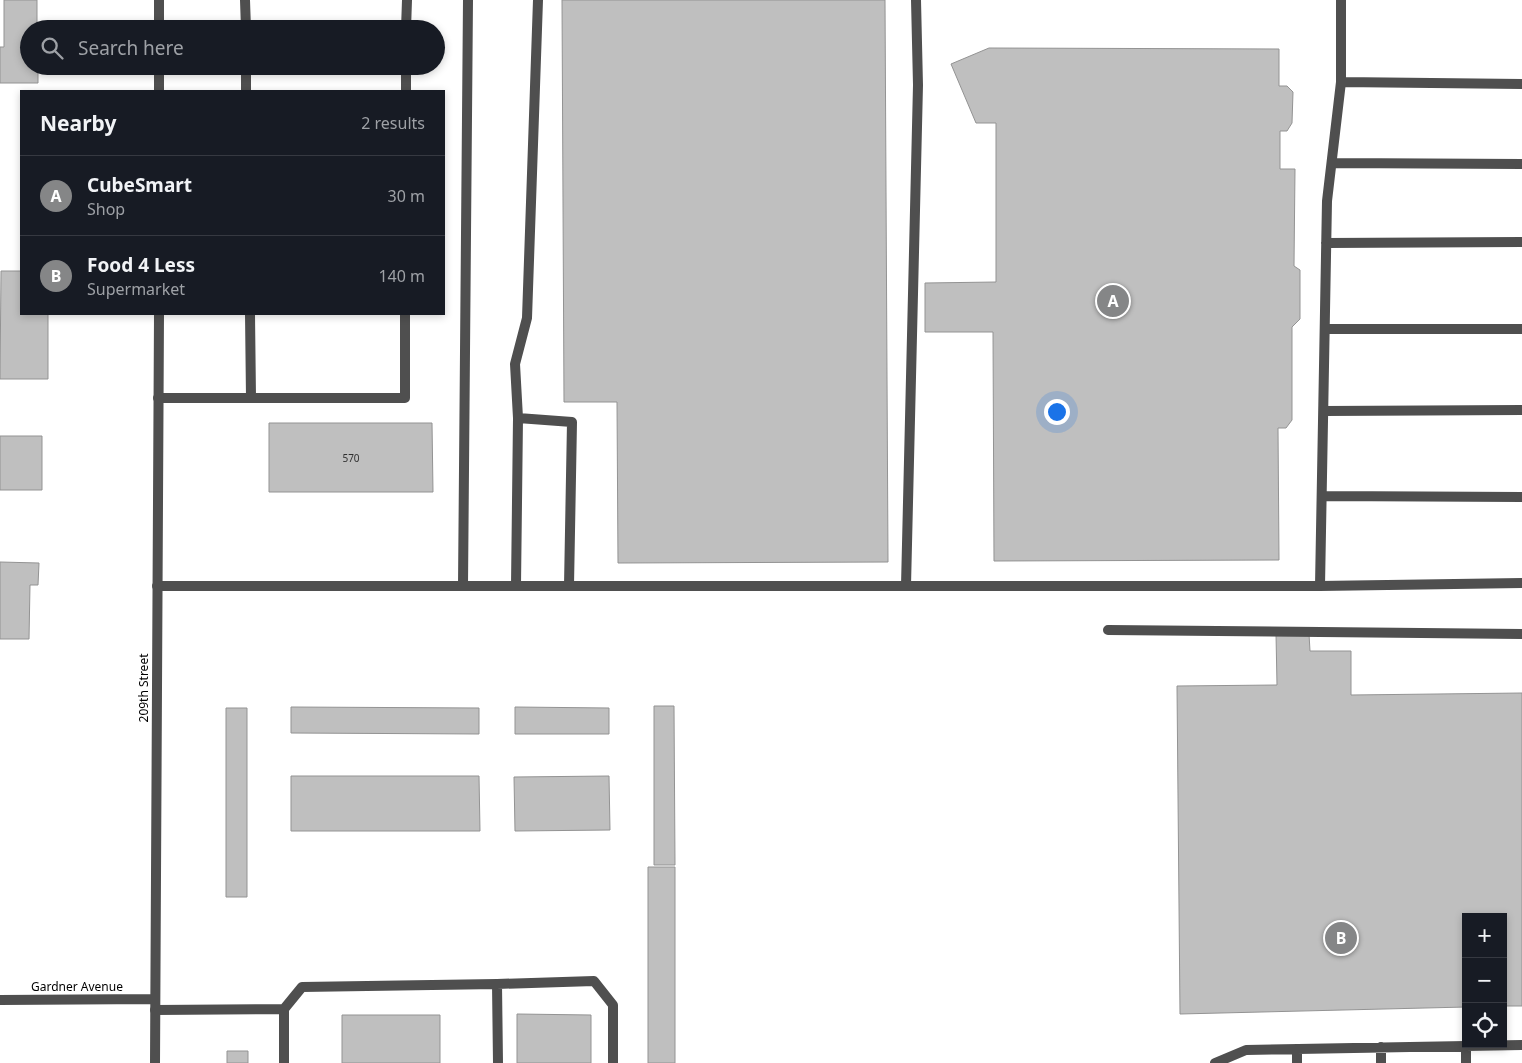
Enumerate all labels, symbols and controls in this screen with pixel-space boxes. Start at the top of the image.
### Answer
search box [20,20,445,75]
icon: search [38,34,66,62]
text: Search here [78,35,184,61]
text: Nearby [40,109,116,137]
text: 2 results [361,112,425,134]
text: CubeSmart [87,172,192,198]
text: A [50,185,62,207]
text: 30 m [388,185,425,207]
text: Shop [87,198,125,220]
text: Food 4 Less [87,252,195,278]
text: B [51,265,61,287]
text: 140 m [378,265,425,287]
text: Supermarket [87,278,185,300]
pin: A [1097,282,1129,320]
your location [1044,399,1070,425]
house number: 570 [342,451,360,465]
street label: 209th Street [135,653,152,722]
map controls [1462,913,1507,1048]
button: + [1462,913,1507,958]
pin: B [1325,919,1357,957]
button: − [1462,958,1507,1003]
street label: Gardner Avenue [31,978,123,995]
button: locate [1462,1003,1507,1048]

